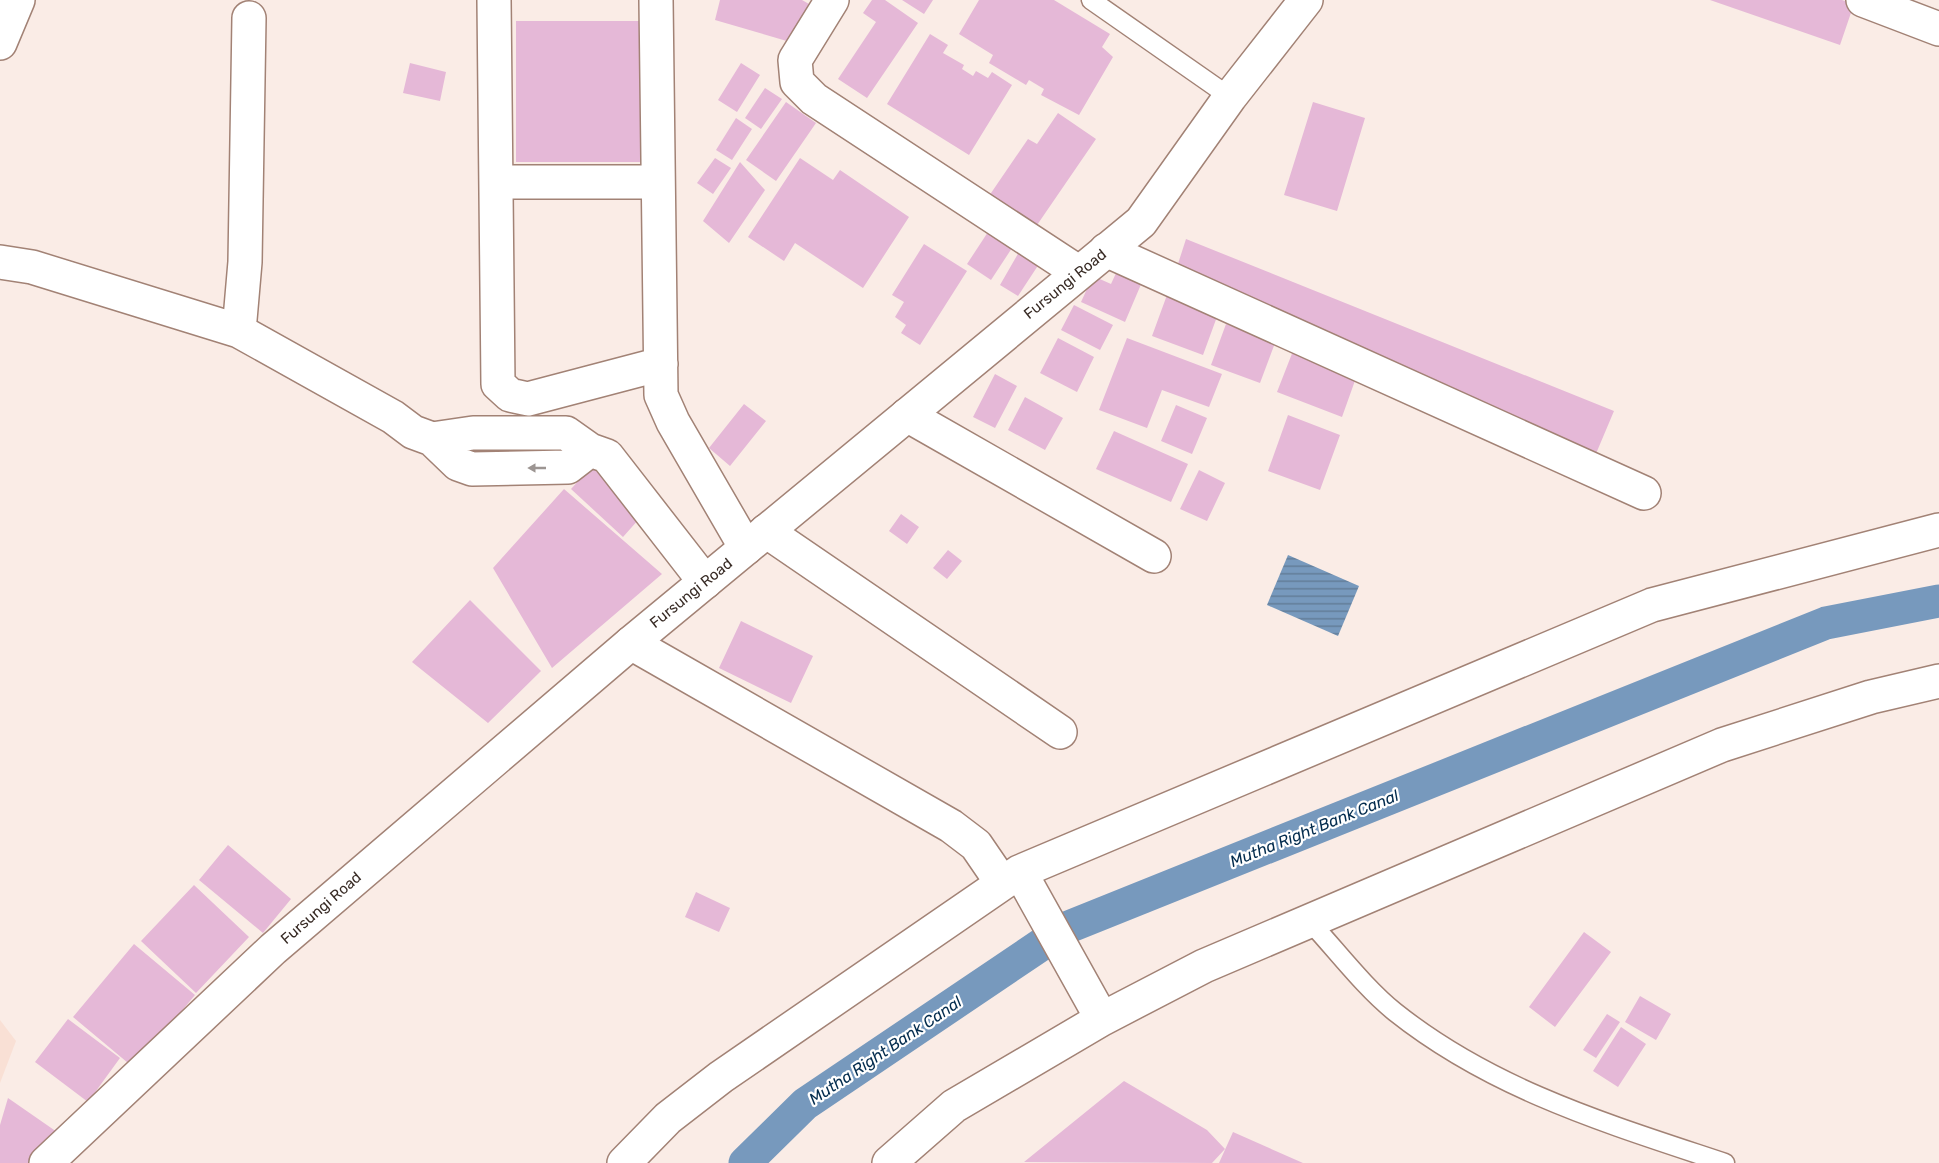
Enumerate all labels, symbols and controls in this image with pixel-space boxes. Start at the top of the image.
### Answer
street label: Fursungi Road [1020,245,1110,323]
one-way arrow [528,464,547,473]
street label: Fursungi Road [646,554,736,632]
water label: Mutha Right Bank Canal [1227,786,1402,871]
street label: Fursungi Road [277,868,365,948]
water label: Mutha Right Bank Canal [805,992,966,1109]

